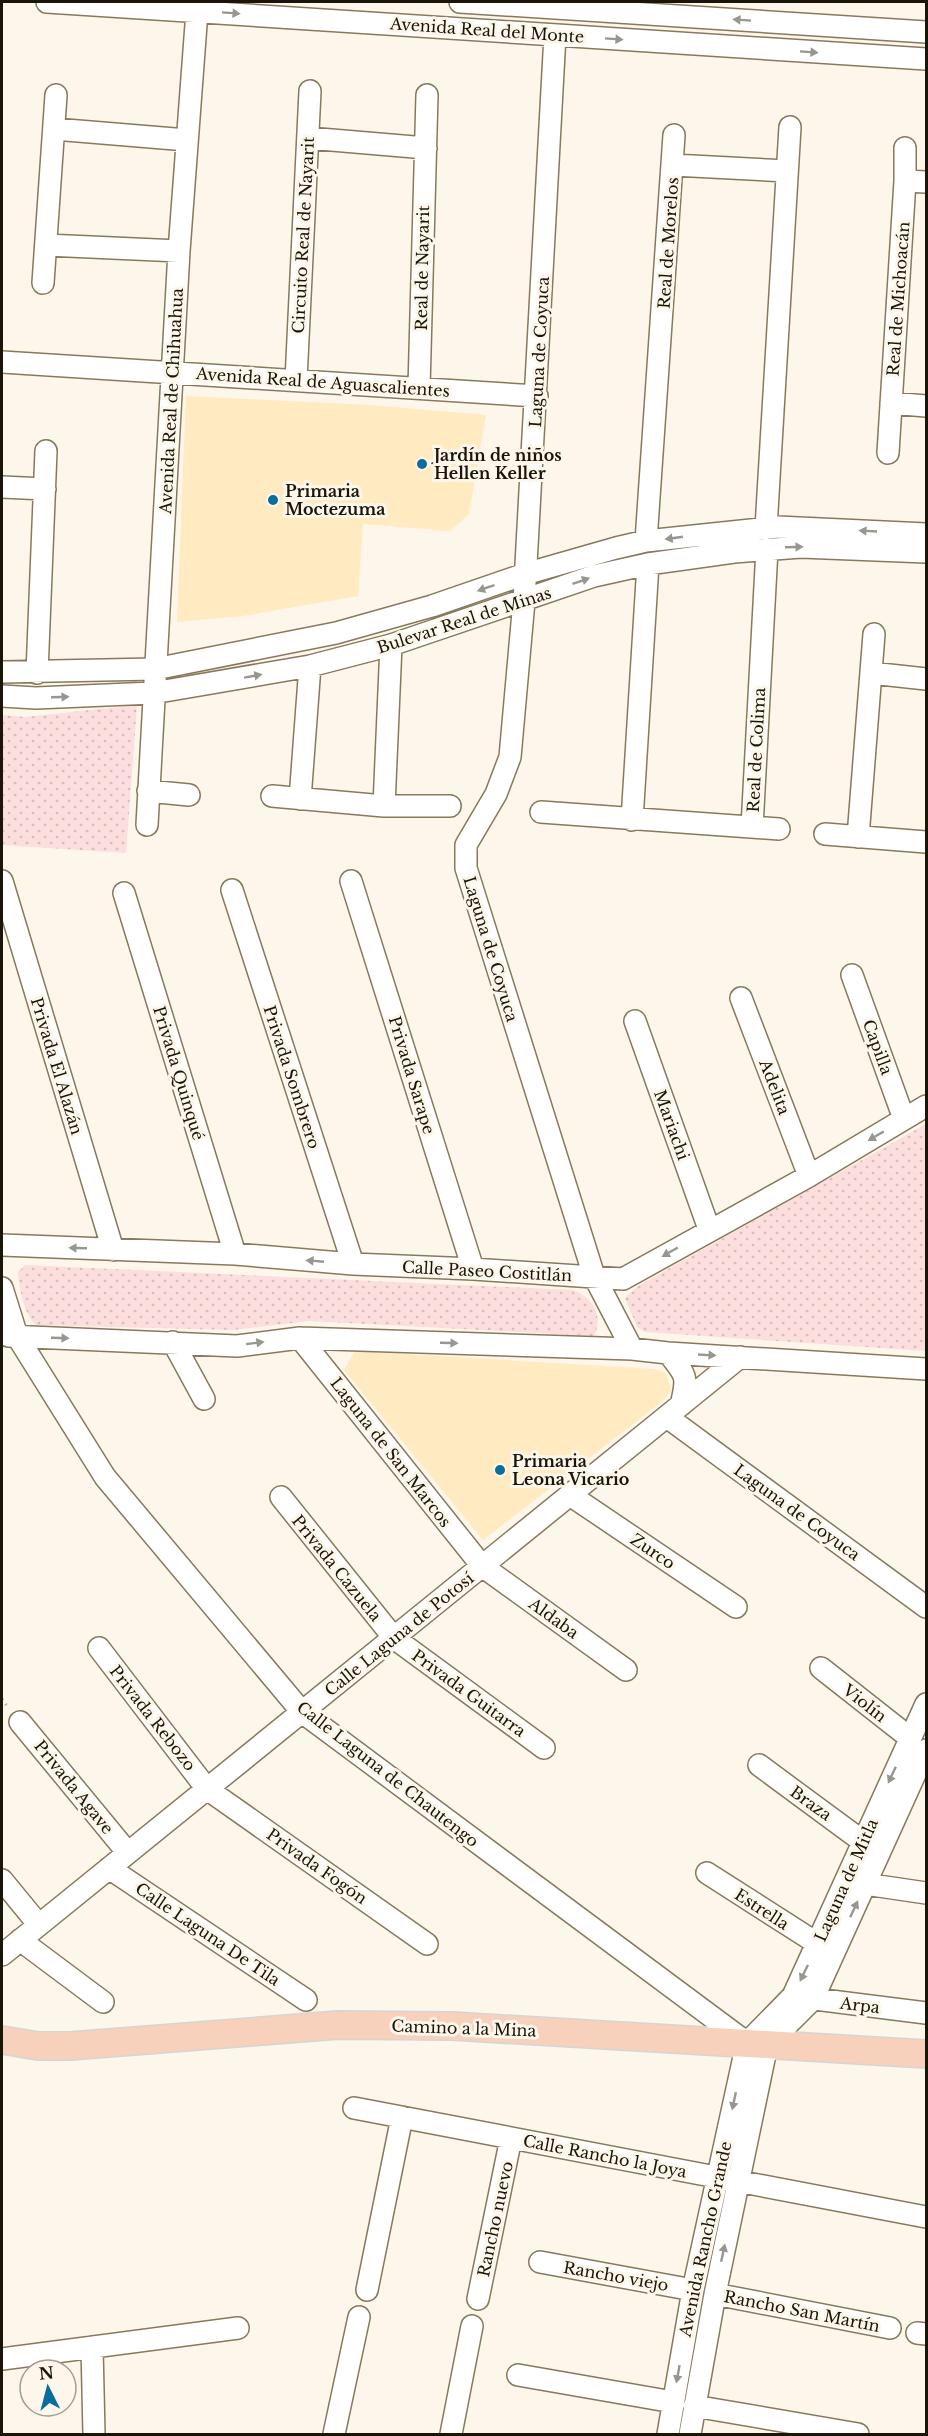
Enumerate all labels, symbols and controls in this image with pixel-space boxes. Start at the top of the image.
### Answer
one-way arrow [222,9,241,18]
street label: Avenida Real del Monte [388,13,585,47]
one-way arrow [733,15,752,24]
one-way arrow [605,34,624,43]
one-way arrow [799,47,818,56]
street label: Circuito Real de Nayarit [288,136,318,334]
street label: Real de Morelos [653,177,683,309]
street label: Real de Nayarit [411,205,433,331]
street label: Real de Michoacán [883,221,913,377]
street label: Laguna de Coyuca [525,276,553,428]
street label: Avenida Real de Chihuahua [155,288,187,515]
street label: Avenida Real de Aguascalientes [194,363,451,401]
place label: Jardín de niños Hellen Keller [431,445,562,483]
marker: Jardín de niños Hellen Keller [415,457,429,471]
place label: Primaria Moctezuma [285,481,385,519]
marker: Primaria Moctezuma [266,493,280,507]
one-way arrow [859,526,878,535]
one-way arrow [664,533,683,542]
one-way arrow [785,543,804,552]
one-way arrow [572,575,590,585]
street label: Bulevar Real de Minas [374,582,554,658]
one-way arrow [477,583,495,593]
one-way arrow [244,671,263,680]
street label: Real de Colima [743,687,769,813]
one-way arrow [50,692,69,701]
street label: Laguna de Coyuca [459,874,523,1024]
street label: Privada El Alazán [27,995,87,1137]
street label: Privada Quinqué [149,1003,209,1143]
street label: Privada Sombrero [259,1003,325,1151]
street label: Privada Sarape [385,1014,439,1136]
street label: Capilla [859,1017,897,1077]
street label: Adelita [755,1056,795,1118]
street label: Mariachi [650,1087,694,1163]
one-way arrow [868,1130,884,1141]
one-way arrow [69,1244,88,1253]
one-way arrow [662,1247,678,1258]
one-way arrow [305,1256,324,1265]
street label: Calle Paseo Costitlán [401,1257,573,1285]
one-way arrow [50,1333,69,1342]
one-way arrow [440,1338,459,1347]
one-way arrow [245,1339,264,1348]
one-way arrow [697,1351,716,1360]
street label: Laguna de San Marcos [326,1373,456,1531]
place label: Primaria Leona Vicario [512,1451,629,1489]
street label: Laguna de Coyuca [730,1460,864,1565]
marker: Primaria Leona Vicario [493,1463,507,1477]
street label: Privada Cazuela [288,1511,386,1625]
street label: Zurco [627,1529,679,1573]
street label: Calle Laguna de Potosí [321,1567,478,1700]
street label: Aldaba [524,1593,583,1643]
street label: Privada Guitarra [408,1645,530,1741]
street label: Privada Rebozo [106,1661,200,1775]
street label: Violín [838,1679,891,1726]
street label: Calle Laguna de Chautengo [293,1697,483,1851]
street label: Privada Agave [30,1736,118,1838]
one-way arrow [888,1767,897,1784]
street label: Braza [786,1781,836,1825]
street label: Laguna de Mitla [810,1815,882,1945]
street label: Privada Fogón [263,1824,371,1908]
street label: Calle Laguna De Tila [132,1878,284,1990]
street label: Estrella [731,1884,793,1934]
one-way arrow [849,1901,858,1918]
one-way arrow [800,1964,809,1981]
street label: Arpa [838,1993,881,2017]
street label: Camino a la Mina [391,2015,537,2041]
one-way arrow [729,2091,738,2110]
street label: Calle Rancho la Joya [521,2130,689,2182]
street label: Avenida Rancho Grande [674,2140,735,2339]
street label: Rancho nuevo [473,2159,517,2279]
one-way arrow [719,2243,728,2262]
street label: Rancho viejo [562,2257,670,2295]
street label: Rancho San Martín [722,2286,882,2336]
north arrow [18,2358,78,2418]
text: N [38,2362,55,2384]
one-way arrow [673,2364,682,2383]

